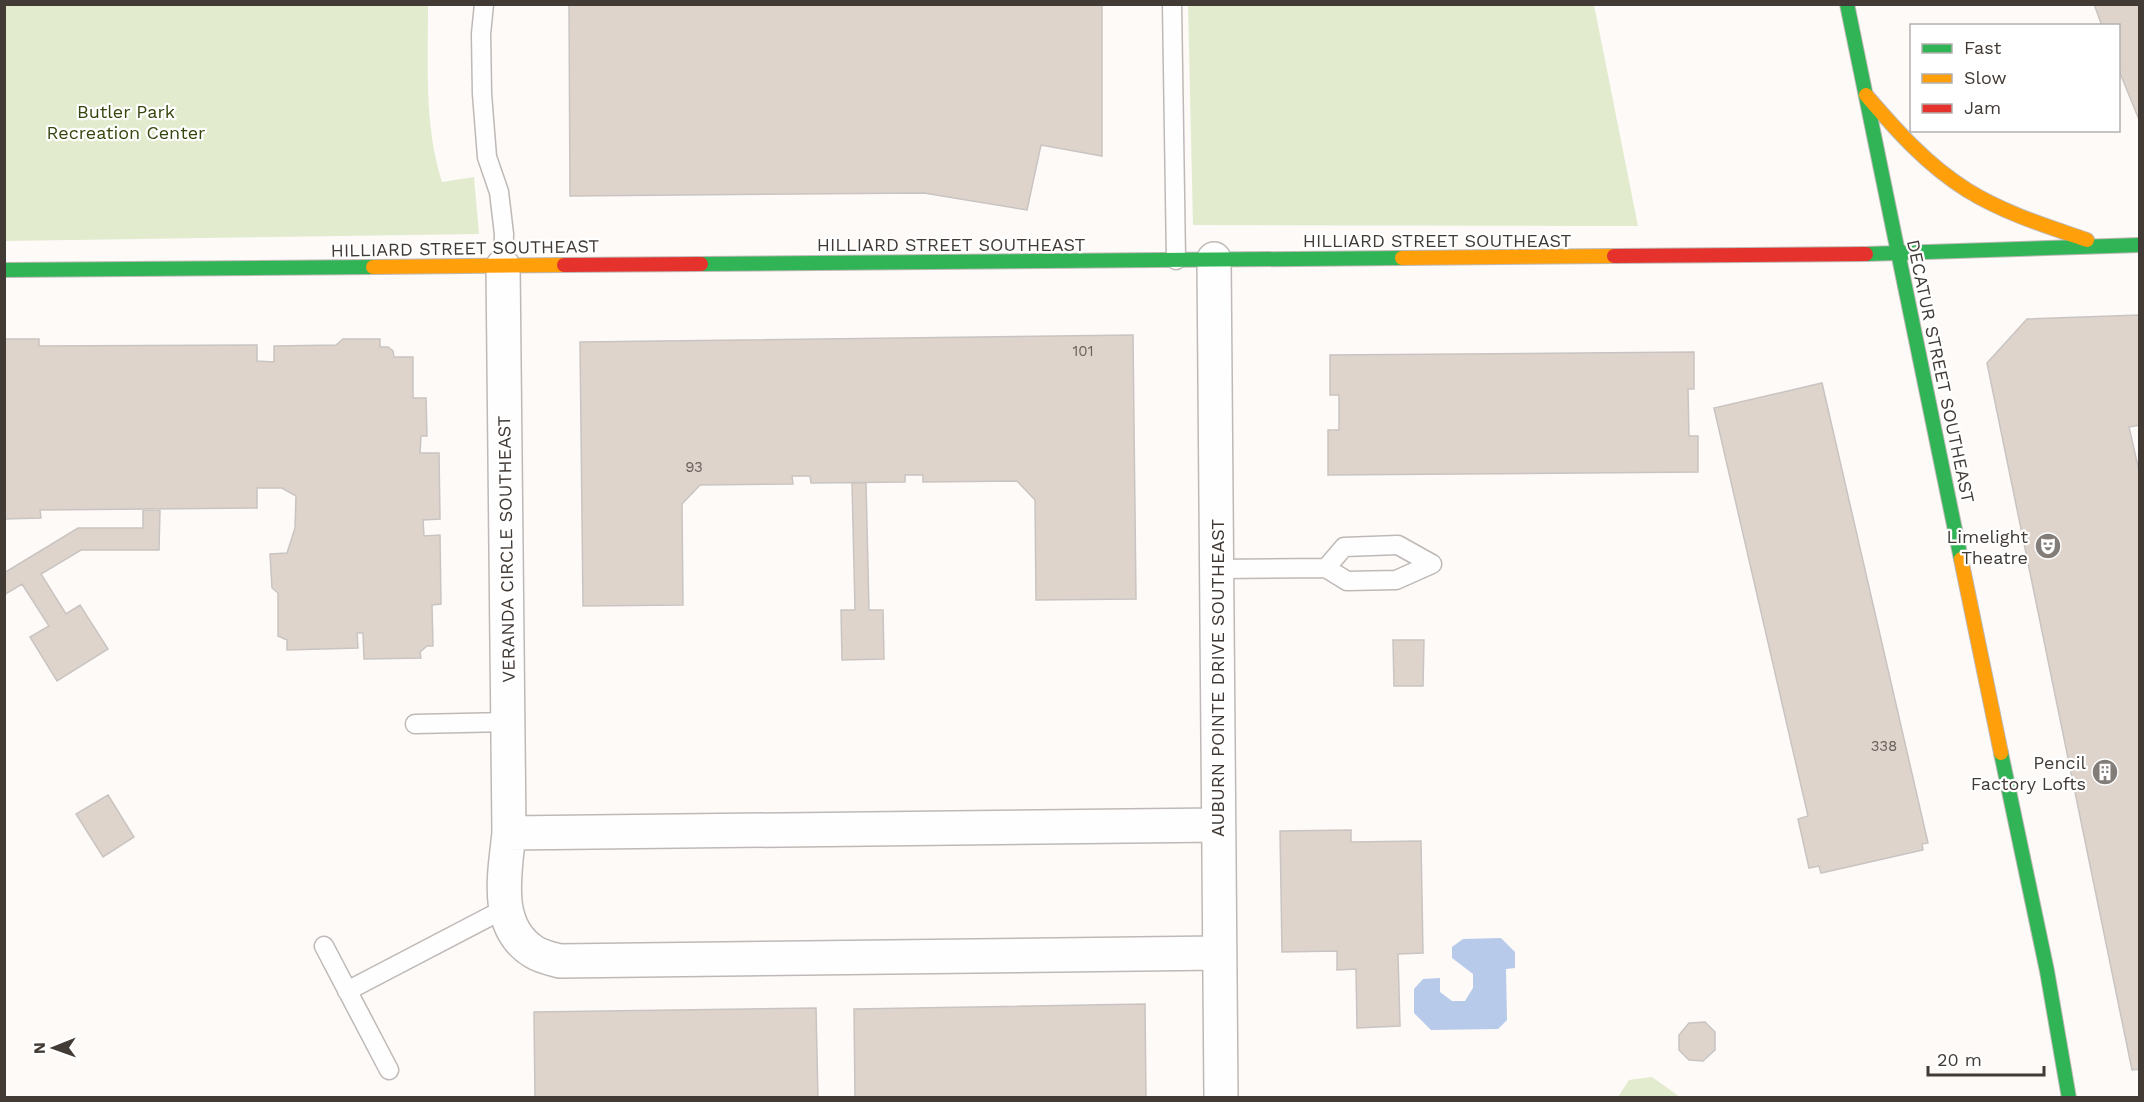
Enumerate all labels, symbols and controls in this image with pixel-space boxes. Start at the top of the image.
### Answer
legend [1910,24,2120,132]
text: Fast [1964,37,2002,58]
text: Slow [1964,67,2007,88]
text: Jam [1964,97,2001,118]
park label: Butler Park Recreation Center [47,101,205,143]
street label: HILLIARD STREET SOUTHEAST [1303,230,1571,251]
street label: HILLIARD STREET SOUTHEAST [817,234,1085,255]
street label: HILLIARD STREET SOUTHEAST [331,235,600,261]
street label: DECATUR STREET SOUTHEAST [1903,237,1979,505]
house number: 101 [1072,342,1094,360]
street label: VERANDA CIRCLE SOUTHEAST [493,415,519,683]
house number: 93 [685,458,703,476]
street label: AUBURN POINTE DRIVE SOUTHEAST [1207,519,1228,837]
place label: Limelight Theatre [1946,526,2028,568]
theatre icon: Limelight Theatre [2033,531,2063,561]
house number: 338 [1871,737,1897,755]
place label: Pencil Factory Lofts [1971,752,2086,794]
building icon: Pencil Factory Lofts [2090,757,2120,787]
north arrow [24,1018,84,1078]
scale bar [1928,1039,2044,1077]
text: N [30,1042,49,1054]
text: 20 m [1937,1049,1982,1070]

